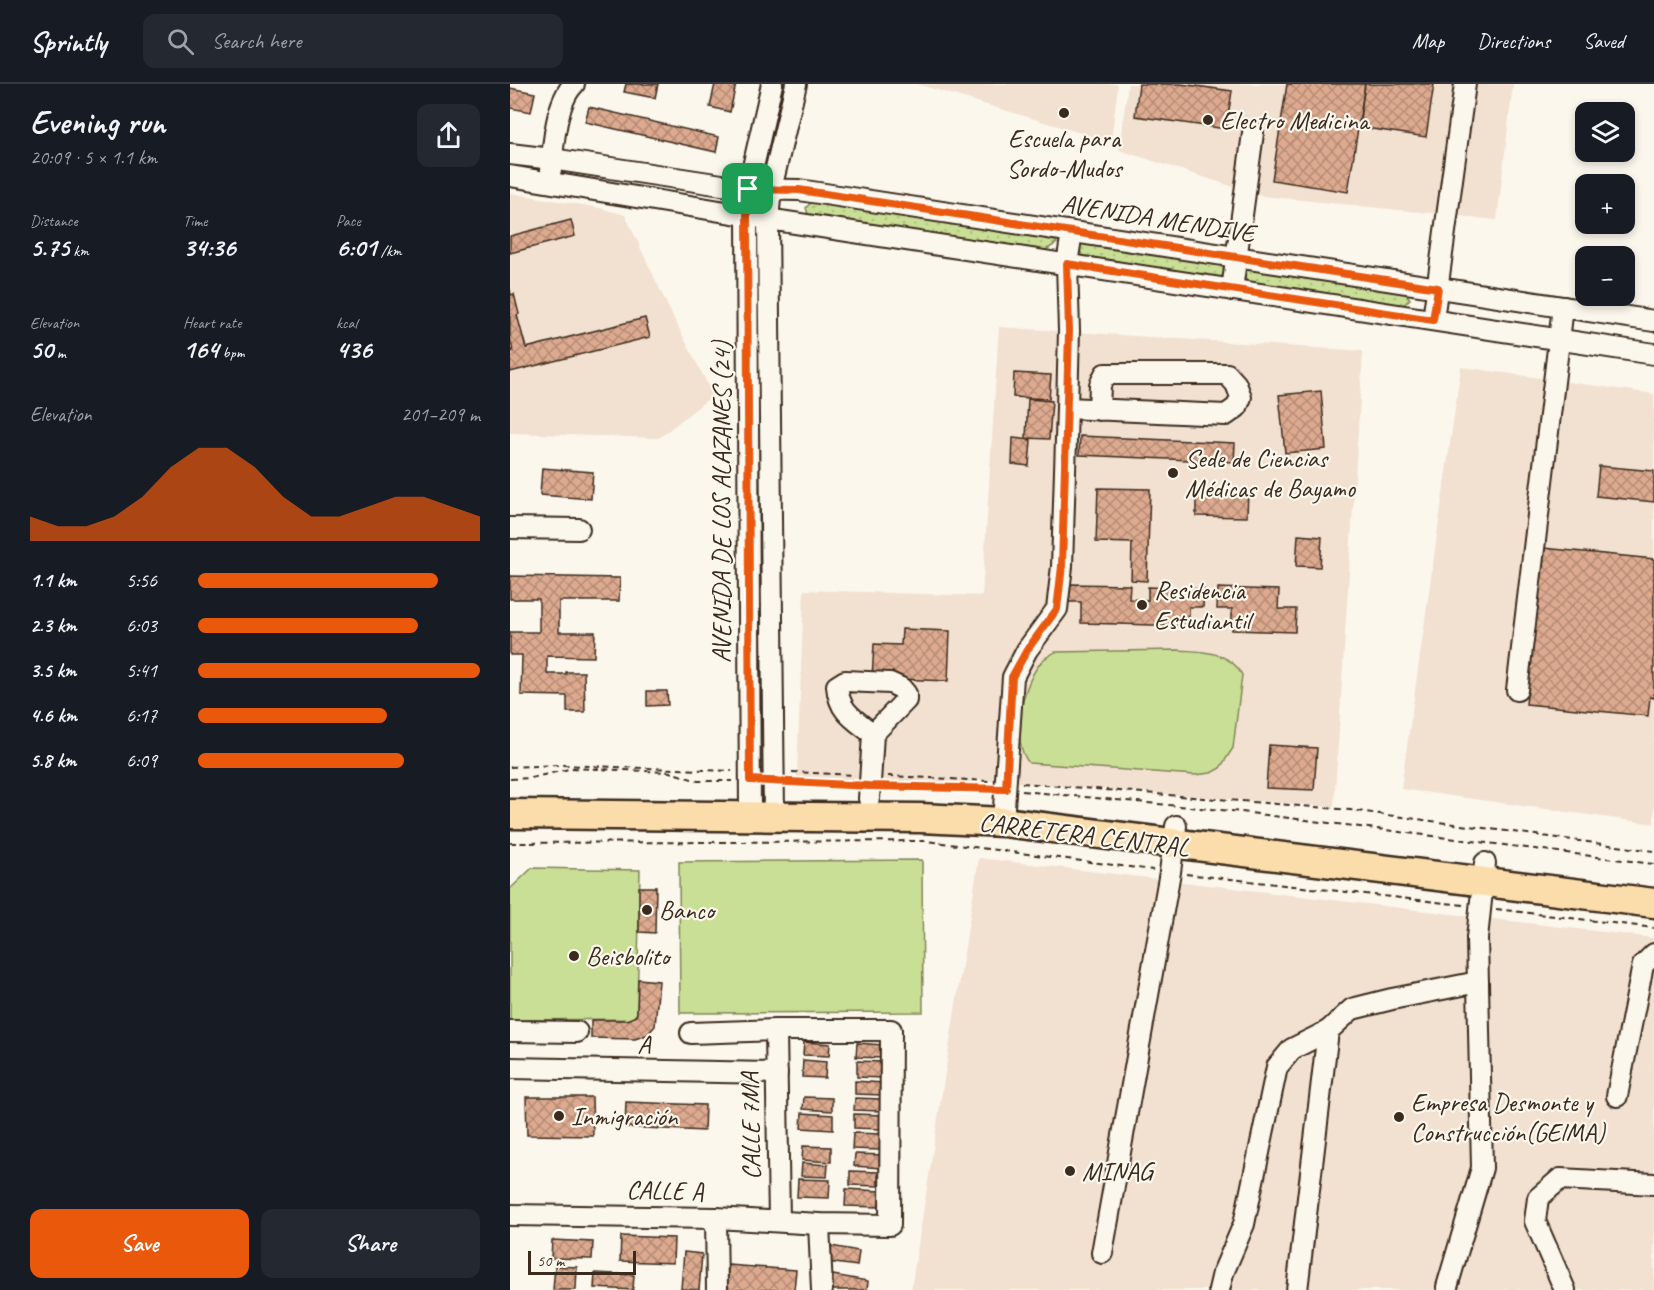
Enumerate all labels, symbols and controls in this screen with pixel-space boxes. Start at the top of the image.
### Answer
search box [143,14,563,68]
text: Sprintly [30,24,107,59]
icon: search [164,25,197,58]
text: Search here [212,27,301,55]
text: Map [1412,28,1444,54]
text: Directions [1477,28,1550,54]
text: Saved [1583,28,1624,54]
text: Evening run [30,101,165,143]
map controls [1575,102,1635,306]
button: layers [1575,102,1635,162]
button: share [417,104,480,167]
place label: Electro Medicina [1220,104,1371,137]
marker: Escuela para Sordo-Mudos [1057,106,1071,120]
marker: Electro Medicina [1201,113,1215,127]
place label: Escuela para Sordo-Mudos [1006,122,1124,185]
text: 20:09 · 5 × 1.1 km [30,145,157,170]
pin [722,163,773,214]
icon: arrive [731,172,764,205]
button: + [1575,174,1635,234]
street label: AVENIDA MENDIVE [1059,187,1260,251]
text: Distance [30,211,78,231]
text: Time [183,211,207,231]
text: Pace [336,211,361,231]
text: 5.75 [30,231,69,264]
text: 34:36 [183,231,236,264]
text: 6:01 [336,231,377,264]
text: km [69,241,89,261]
text: /km [377,241,402,261]
button: − [1575,246,1635,306]
text: Elevation [30,313,79,333]
text: Heart rate [183,313,241,333]
text: kcal [336,313,357,333]
text: 50 [30,333,53,366]
text: 164 [183,333,219,366]
text: 436 [336,333,372,366]
street label: AVENIDA DE LOS ALAZANES (24) [705,340,738,663]
text: m [53,343,66,363]
text: bpm [219,343,245,363]
text: Elevation [30,402,92,427]
text: 201–209 m [401,402,480,427]
place label: Sede de Ciencias Médicas de Bayamo [1185,442,1357,505]
marker: Sede de Ciencias Médicas de Bayamo [1166,466,1180,480]
text: 1.1 km [30,568,77,593]
text: 5:56 [126,568,157,593]
place label: Residencia Estudiantil [1154,574,1255,637]
marker: Residencia Estudiantil [1135,598,1149,612]
text: 2.3 km [30,613,77,638]
text: 6:03 [126,613,157,638]
text: 3.5 km [30,658,76,683]
text: 5:41 [126,658,157,683]
text: 4.6 km [30,703,77,728]
text: 6:17 [126,703,157,728]
text: 5.8 km [30,748,76,773]
text: 6:09 [126,748,157,773]
street label: CARRETERA CENTRAL [977,805,1192,864]
place label: Banco [659,894,717,927]
marker: Banco [640,903,654,917]
place label: Beisbolito [586,940,672,973]
marker: Beisbolito [567,949,581,963]
street label: A [637,1028,653,1061]
street label: CALLE 7MA [733,1070,768,1180]
place label: Empresa Desmonte y Construcción(GElMA) [1411,1086,1606,1149]
place label: Inmigración [571,1100,679,1133]
marker: Inmigración [552,1109,566,1123]
marker: Empresa Desmonte y Construcción(GElMA) [1392,1110,1406,1124]
place label: MINAG [1082,1155,1156,1188]
marker: MINAG [1063,1164,1077,1178]
street label: CALLE A [626,1173,705,1208]
button: Save [30,1209,249,1278]
button: Share [261,1209,480,1278]
scale bar [528,1248,636,1276]
text: 50 m [537,1251,564,1271]

